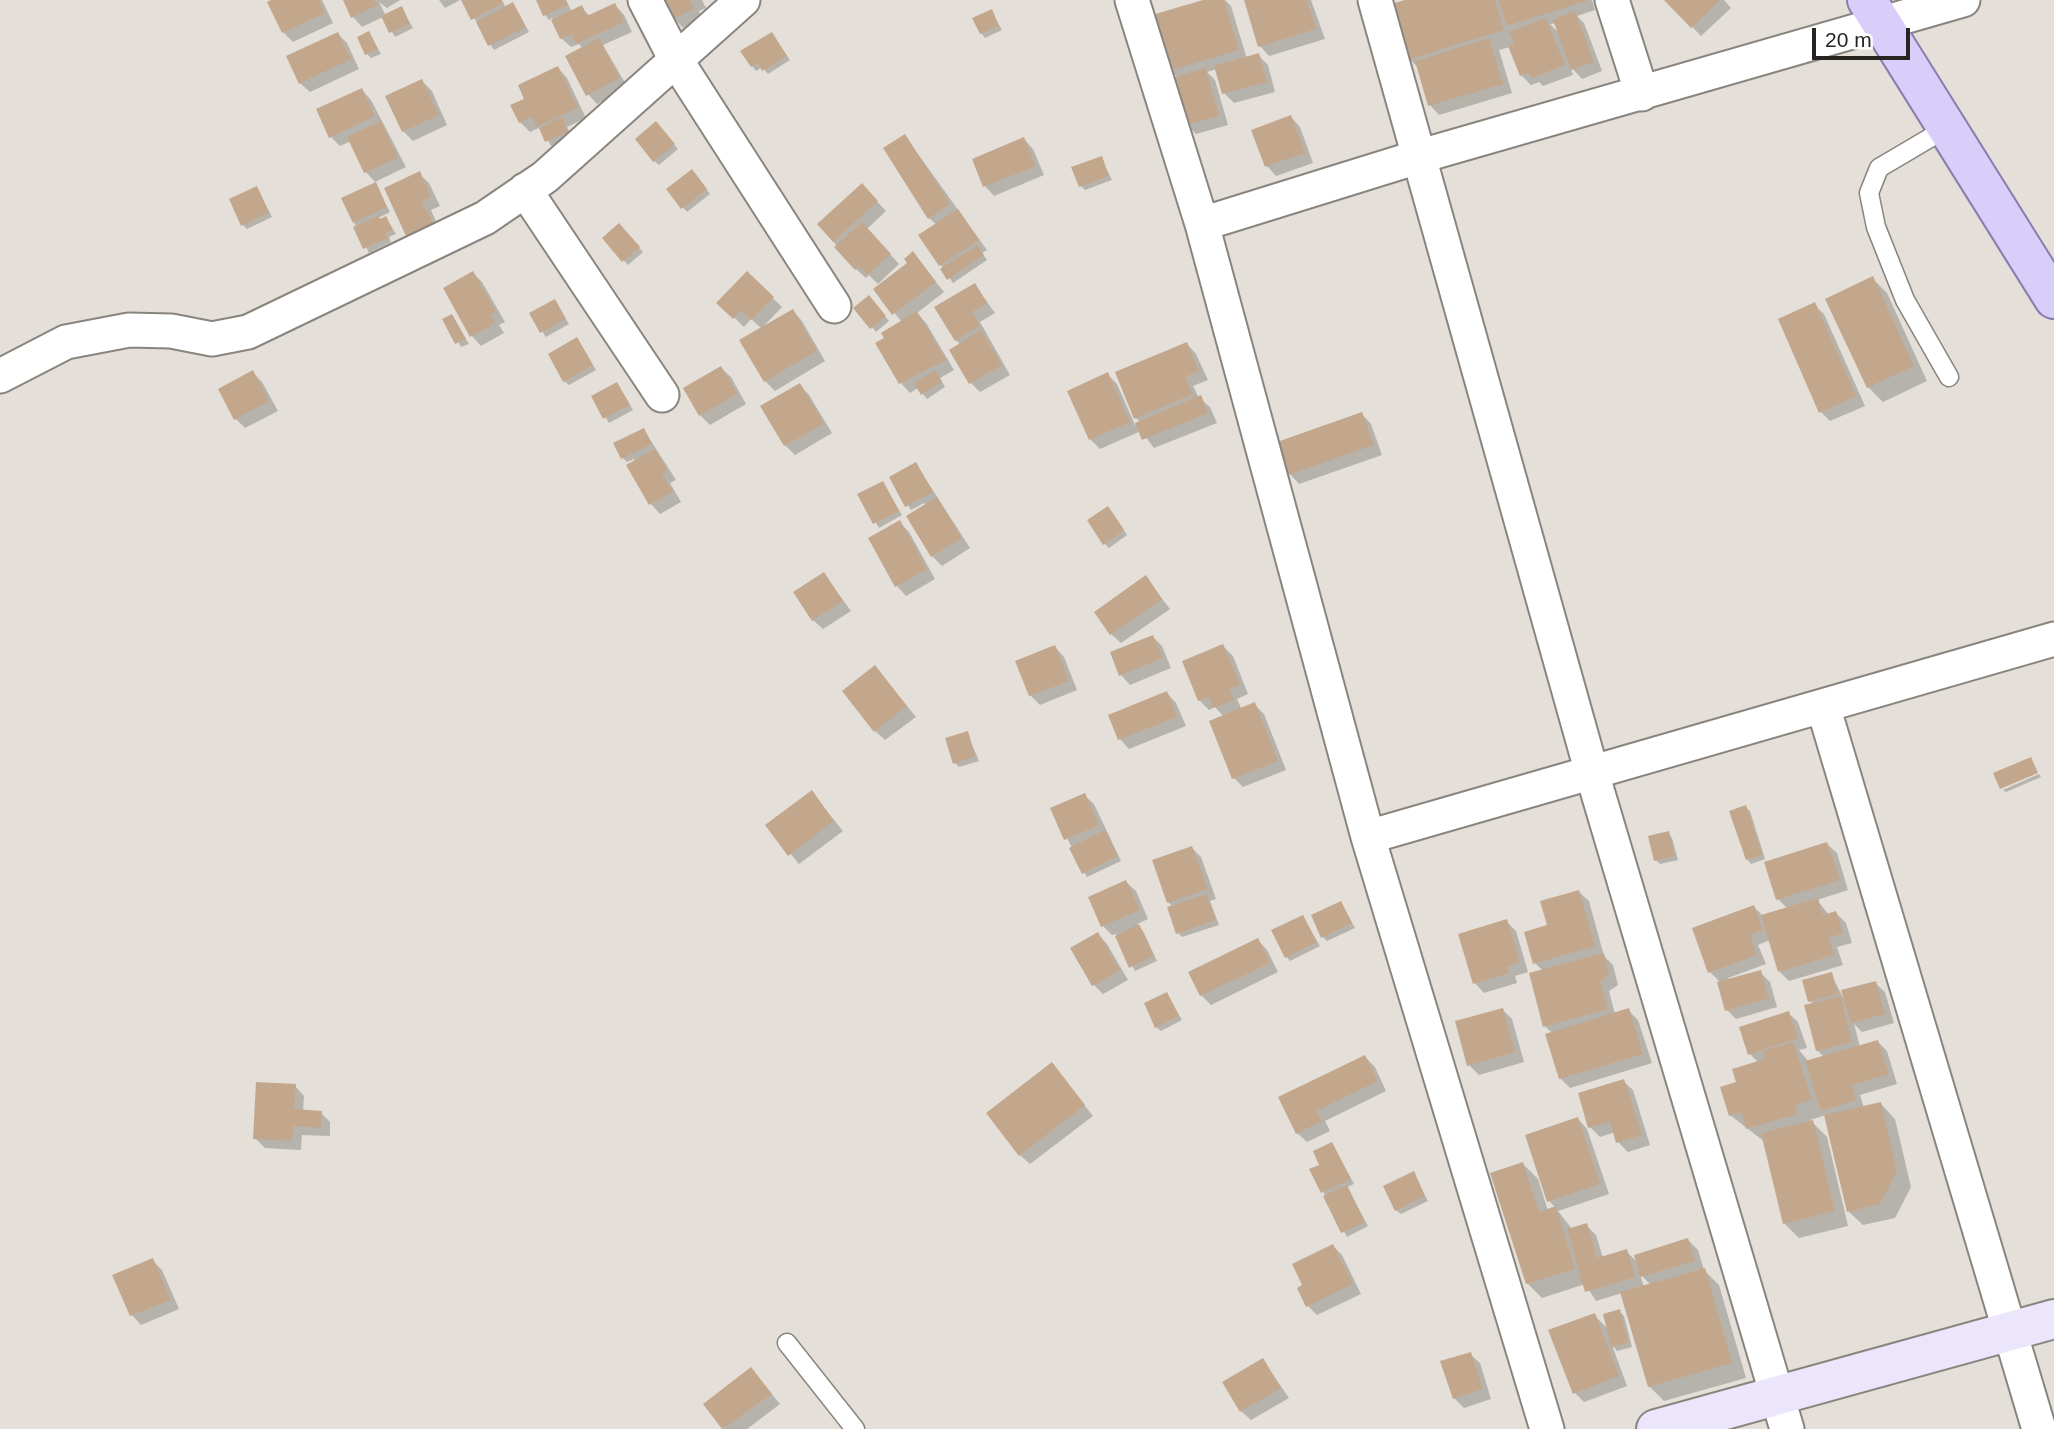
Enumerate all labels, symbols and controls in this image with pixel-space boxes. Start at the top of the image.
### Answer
scale bar [1816,14,1914,58]
text: 20 m [1825,28,1872,51]

